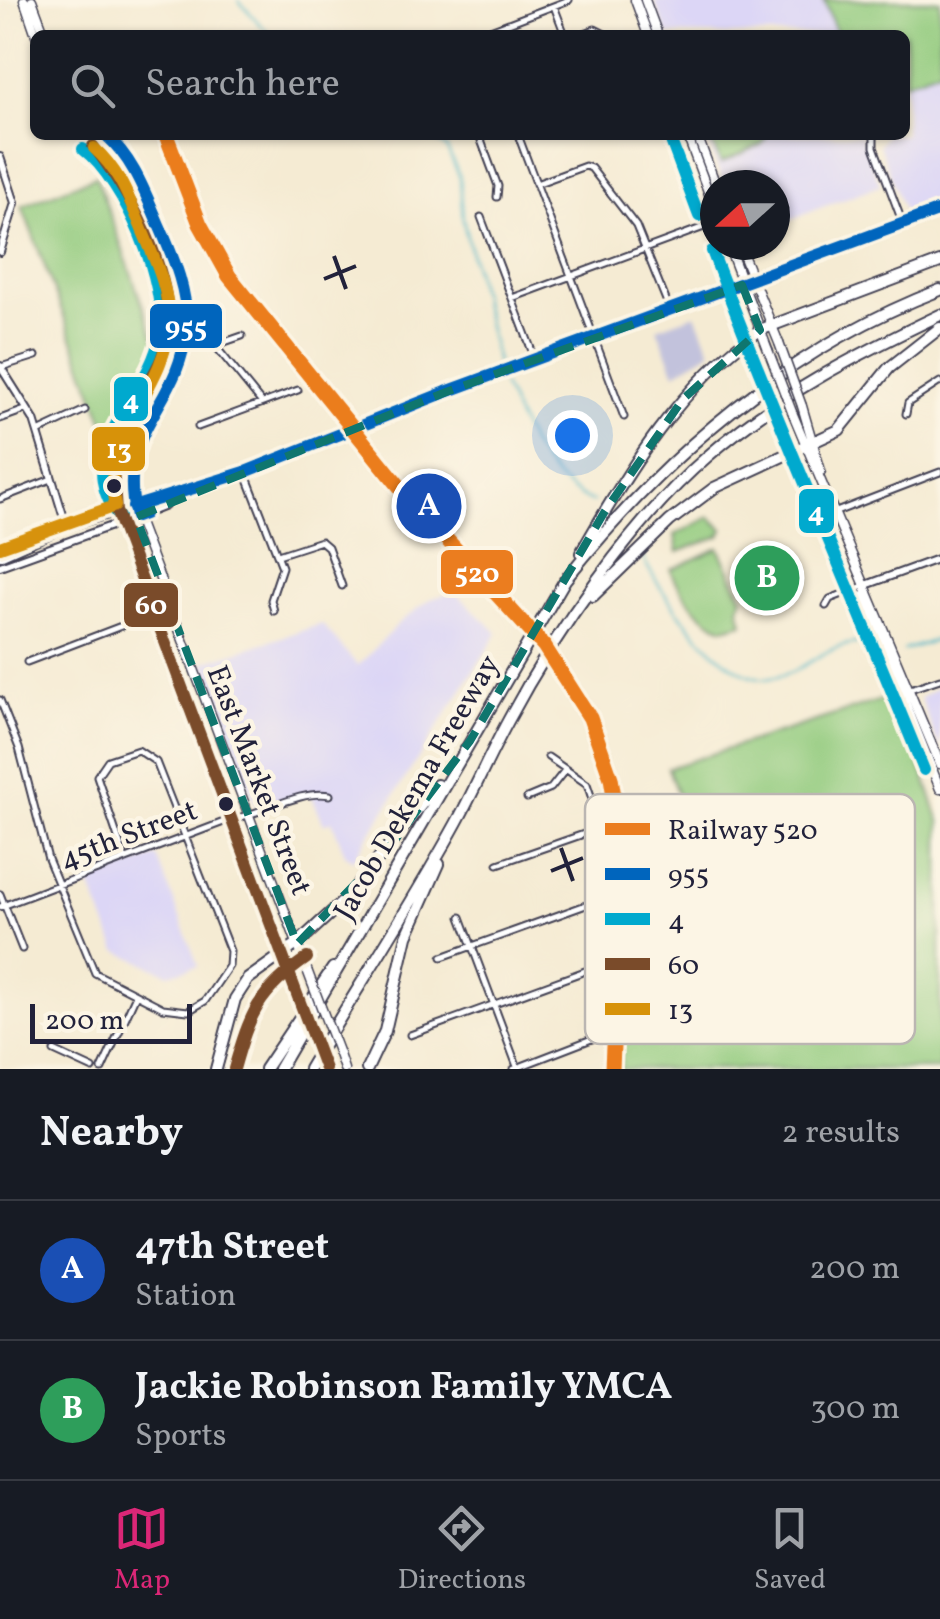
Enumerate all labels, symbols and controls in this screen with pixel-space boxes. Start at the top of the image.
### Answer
search box [30,30,910,140]
icon: search [65,58,120,113]
text: Search here [145,59,340,112]
north arrow [700,170,790,260]
line badge: 955 [148,302,224,350]
text: 955 [165,309,207,348]
line badge: 4 [112,375,150,423]
text: 4 [123,382,140,421]
your location [547,410,598,461]
line badge: 13 [90,425,147,473]
text: 13 [106,431,132,470]
pin: A [396,468,462,544]
unlabelled marker [104,476,124,496]
line badge: 4 [797,487,836,535]
text: 4 [808,494,825,533]
pin: B [734,540,800,616]
line badge: 520 [439,548,515,596]
text: 520 [454,555,500,594]
line badge: 60 [122,581,180,629]
text: 60 [135,587,167,626]
street label: Jacob Dekema Freeway [325,648,511,928]
street label: East Market Street [195,660,321,902]
street label: 45th Street [54,790,204,881]
unlabelled marker [216,794,236,814]
legend [585,794,915,1044]
text: Railway 520 [668,812,818,851]
text: 955 [668,857,709,896]
text: 4 [668,902,685,941]
text: 60 [668,947,699,986]
text: 13 [668,992,693,1031]
scale bar [30,999,192,1044]
text: 200 m [45,1002,124,1041]
text: Nearby [40,1105,183,1164]
text: 2 results [782,1112,900,1156]
text: 47th Street [135,1222,329,1275]
text: A [61,1248,84,1292]
text: 200 m [809,1248,900,1292]
text: Station [135,1275,236,1319]
text: Jackie Robinson Family YMCA [135,1362,672,1415]
text: B [62,1388,83,1432]
text: 300 m [810,1388,900,1432]
text: Sports [135,1415,226,1459]
tab: Map [114,1501,170,1600]
tab: Directions [398,1501,526,1600]
tab: Saved [754,1501,826,1600]

